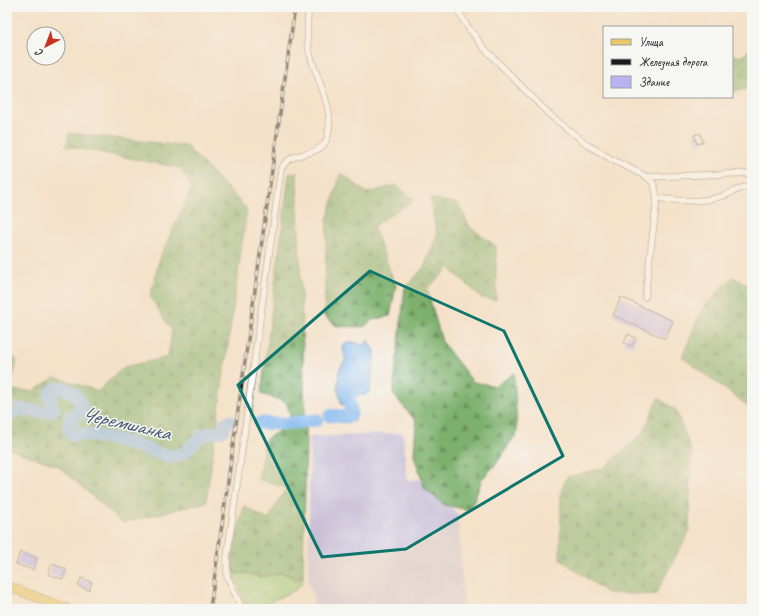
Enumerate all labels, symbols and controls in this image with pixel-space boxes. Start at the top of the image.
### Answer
north arrow [26,26,66,66]
legend [603,26,733,98]
text: Улица [639,34,664,50]
text: С [31,45,46,60]
text: Железная дорога [639,54,708,70]
text: Здание [639,74,670,90]
water label: Черемшанка [79,400,175,446]

